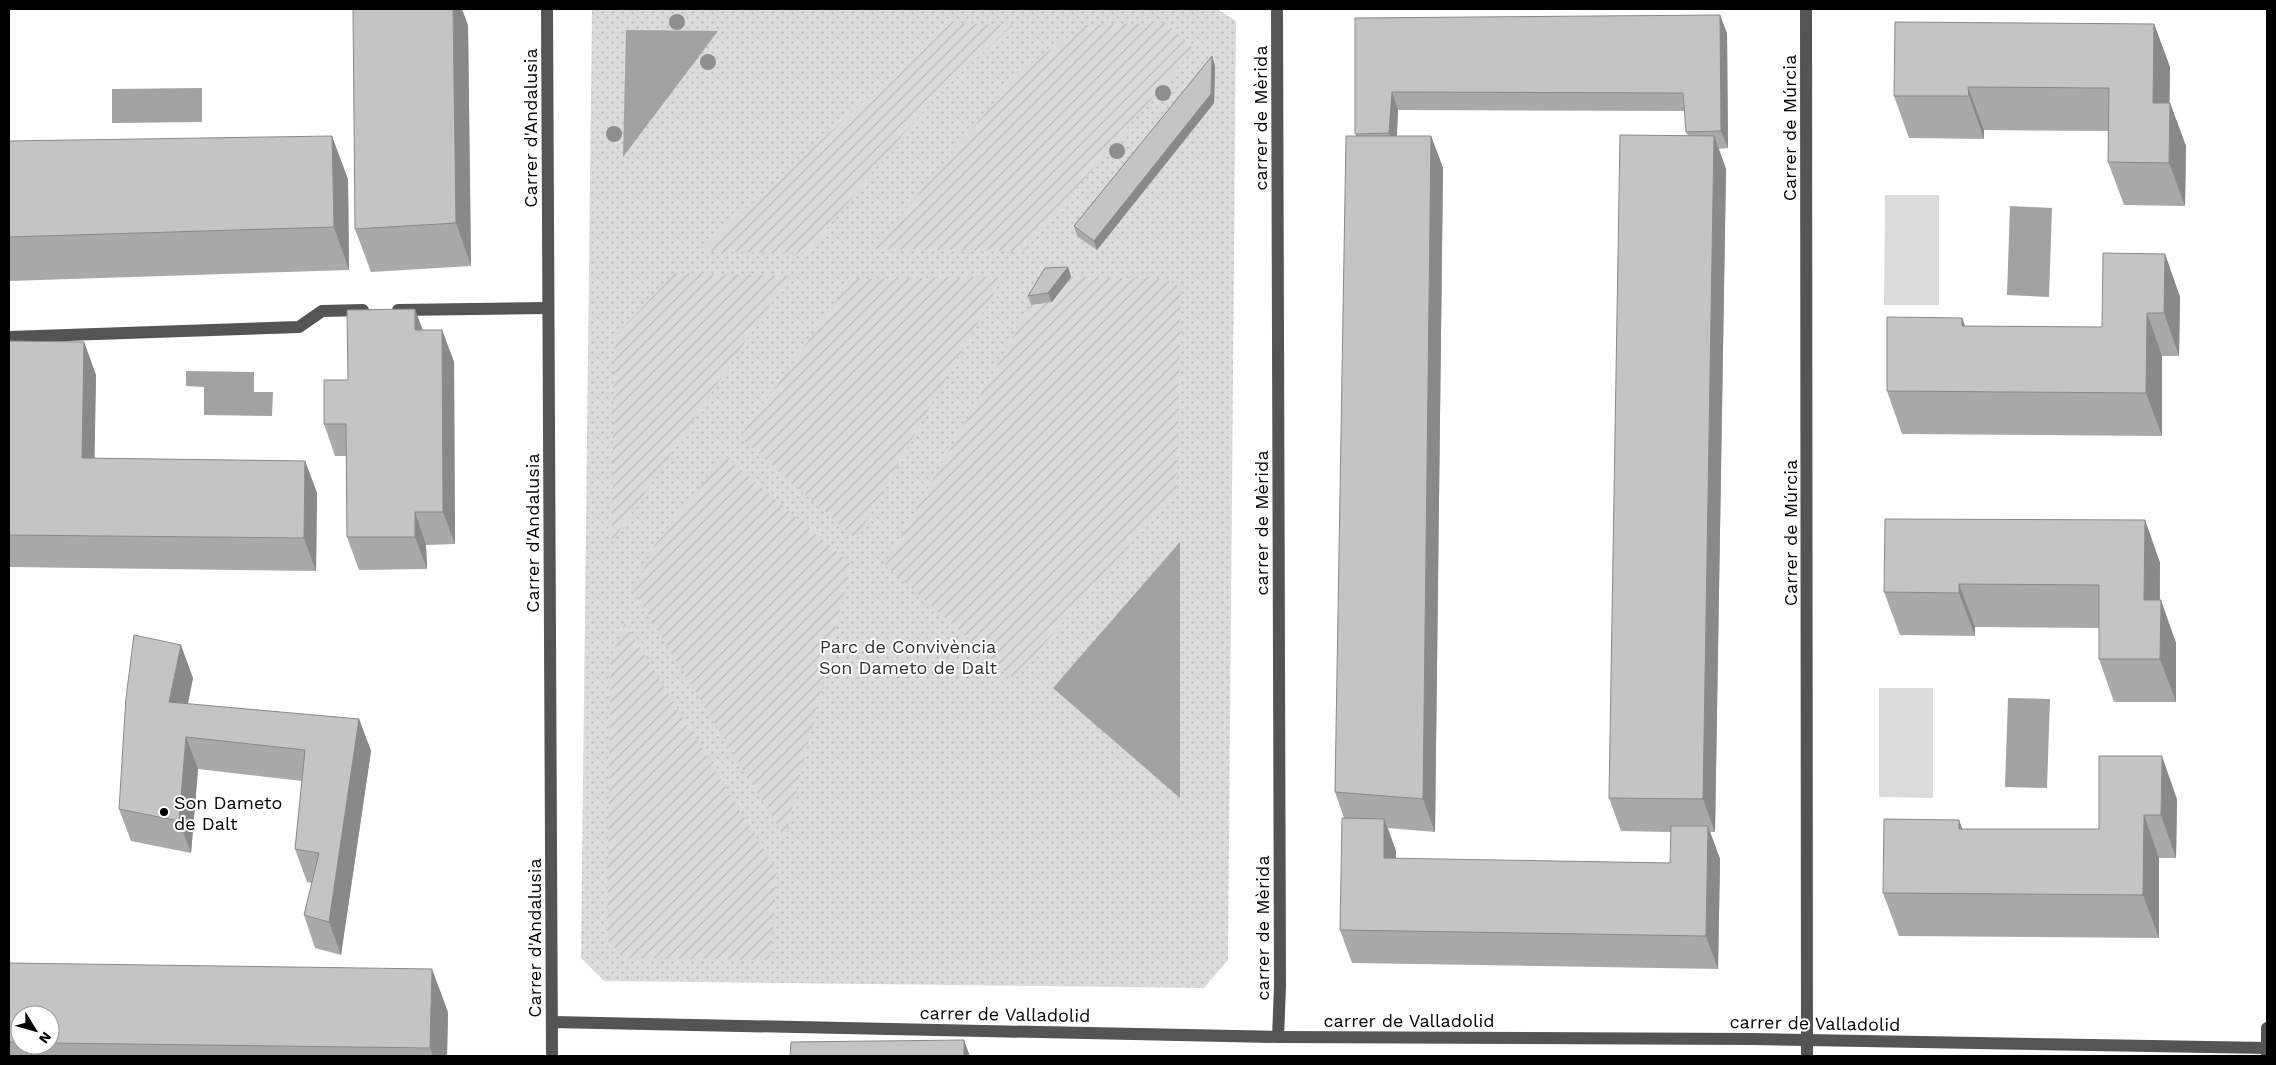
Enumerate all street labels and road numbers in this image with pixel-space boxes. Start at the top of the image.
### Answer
street label: carrer de Mèrida [1250,45,1271,191]
street label: Carrer d'Andalusia [520,48,541,208]
street label: Carrer de Múrcia [1779,55,1800,201]
street label: carrer de Mèrida [1251,450,1272,596]
street label: Carrer d'Andalusia [522,453,543,613]
street label: Carrer de Múrcia [1780,460,1801,606]
street label: carrer de Mèrida [1252,855,1273,1001]
street label: Carrer d'Andalusia [524,858,545,1018]
street label: carrer de Valladolid [919,1002,1091,1026]
street label: carrer de Valladolid [1324,1010,1494,1031]
street label: carrer de Valladolid [1729,1011,1901,1035]

